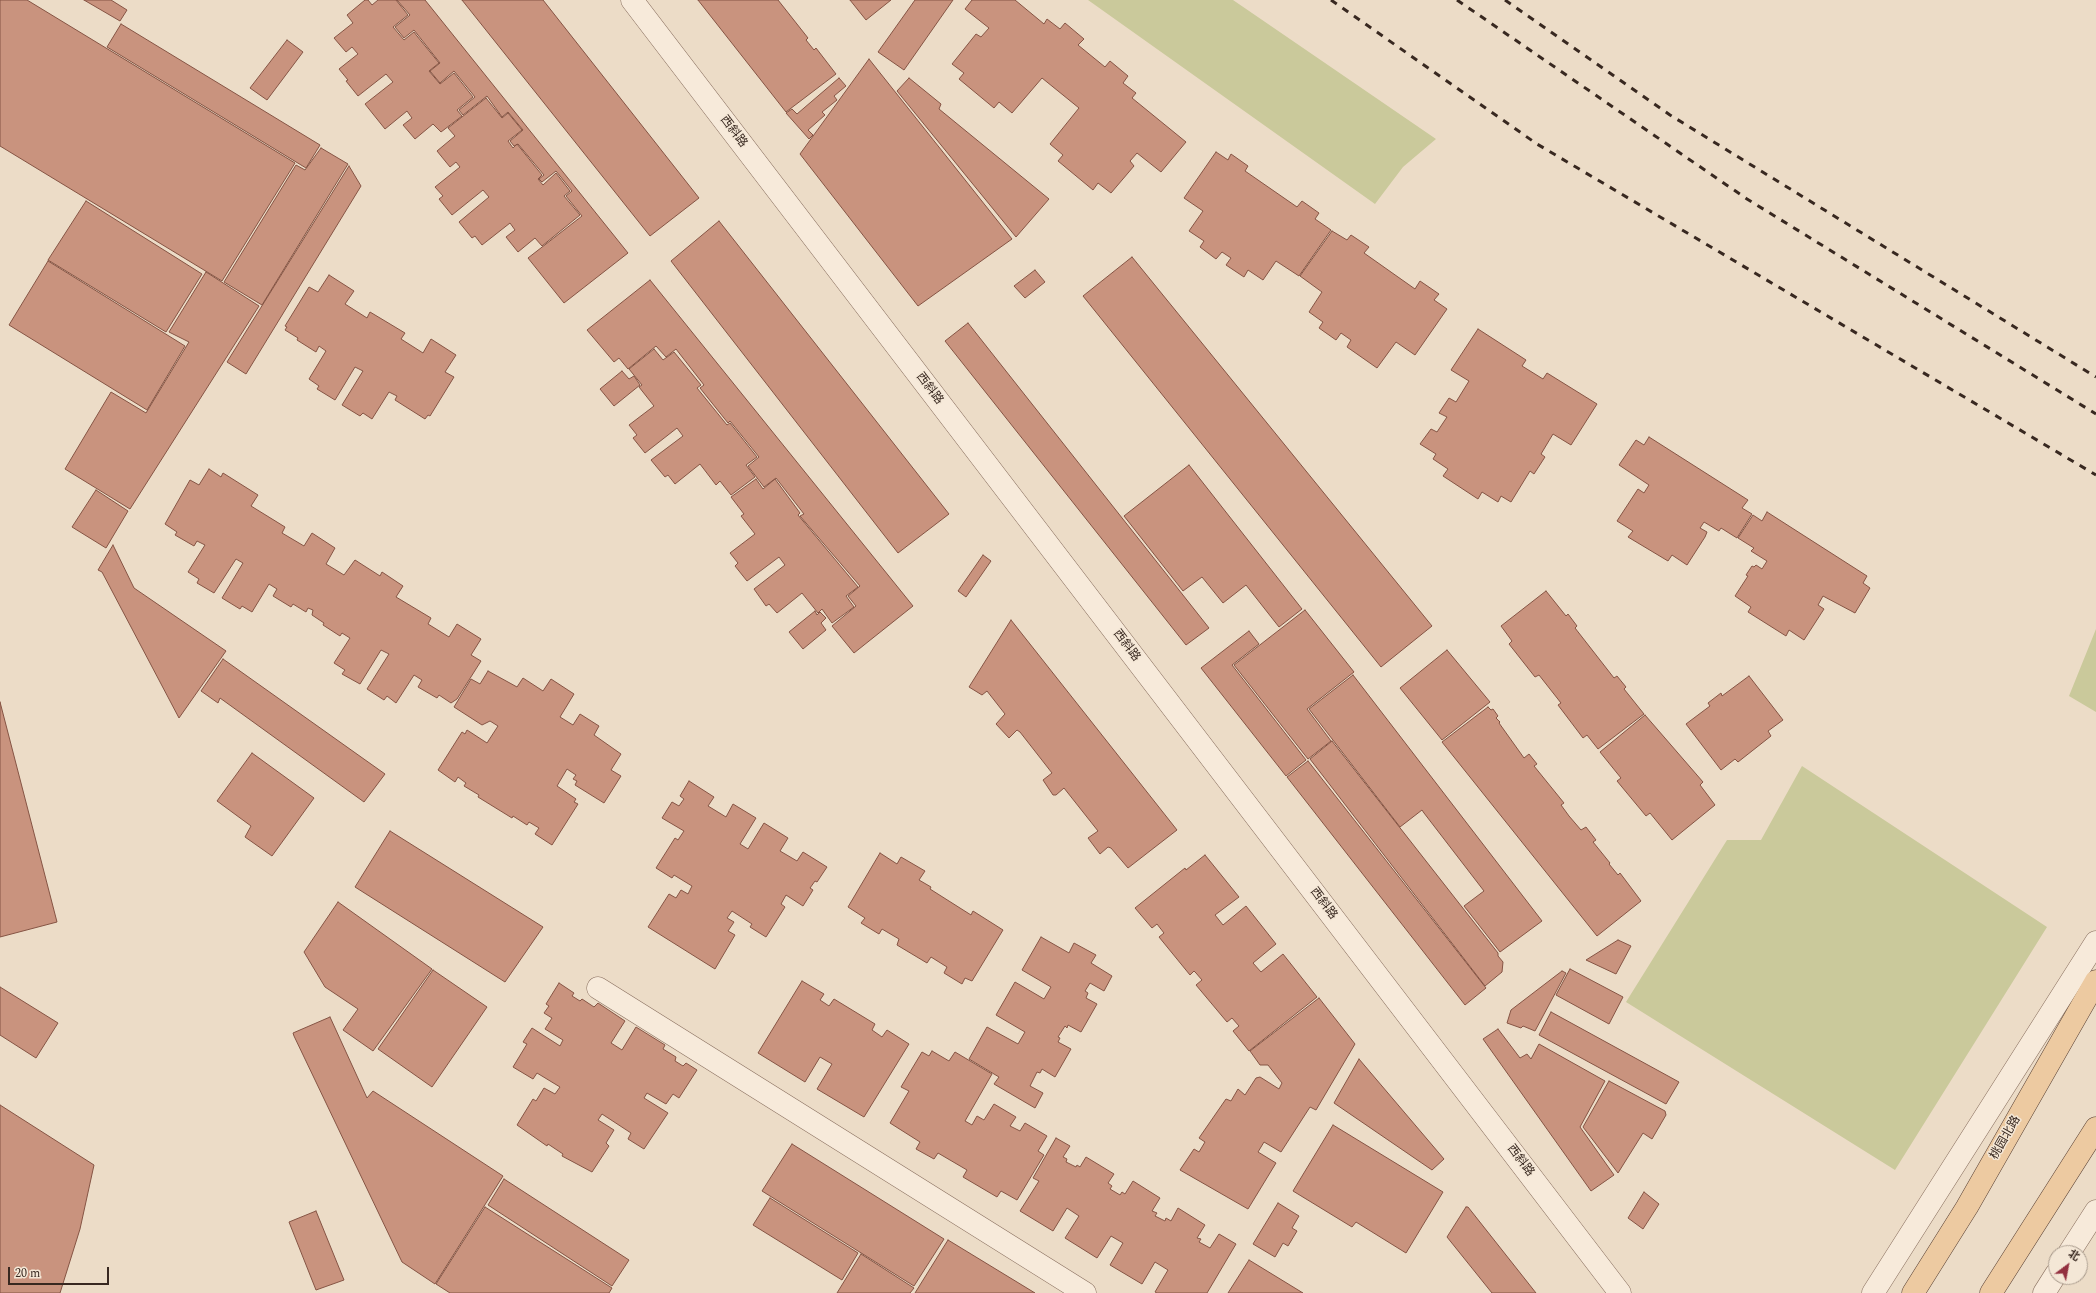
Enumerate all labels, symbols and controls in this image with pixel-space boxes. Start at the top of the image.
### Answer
street label: 西斜路 [716,113,750,151]
street label: 西斜路 [912,370,946,408]
street label: 西斜路 [1109,627,1143,665]
street label: 西斜路 [1306,885,1340,923]
street label: 桃园北路 [1988,1114,2024,1162]
street label: 西斜路 [1503,1142,1537,1180]
north arrow [2048,1245,2088,1285]
text: 北 [2065,1245,2083,1265]
scale bar [10,1259,111,1285]
text: 20 m [15,1264,40,1283]

